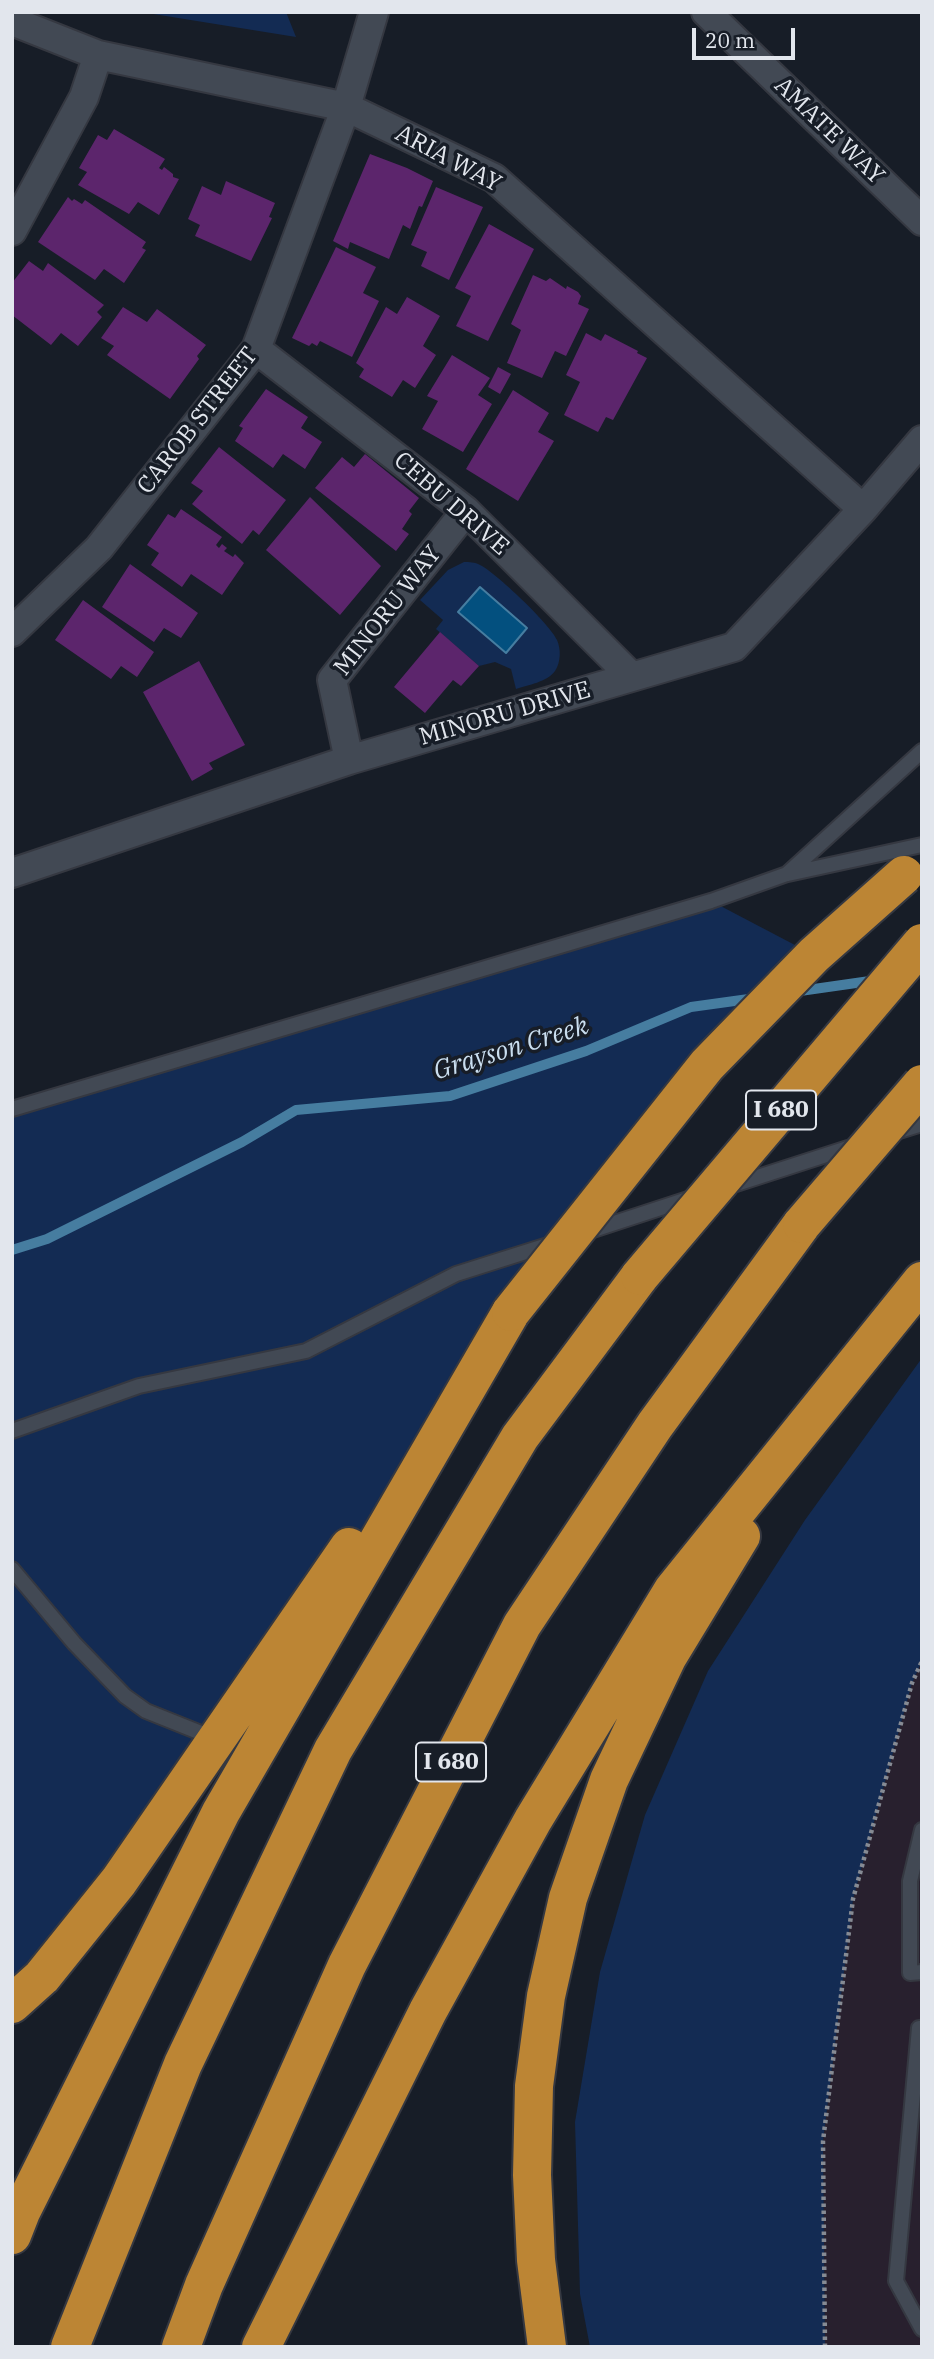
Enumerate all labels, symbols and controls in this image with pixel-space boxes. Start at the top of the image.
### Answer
scale bar [696,14,799,58]
text: 20 m [705,26,755,54]
street label: AMATE WAY [768,71,890,191]
street label: ARIA WAY [390,119,506,199]
street label: CAROB STREET [132,342,264,500]
street label: CEBU DRIVE [388,446,514,562]
street label: MINORU WAY [328,540,448,682]
street label: MINORU DRIVE [416,676,594,752]
water label: Grayson Creek [430,1011,592,1087]
road number: I 680 [746,1091,816,1130]
road number: I 680 [416,1742,486,1782]

